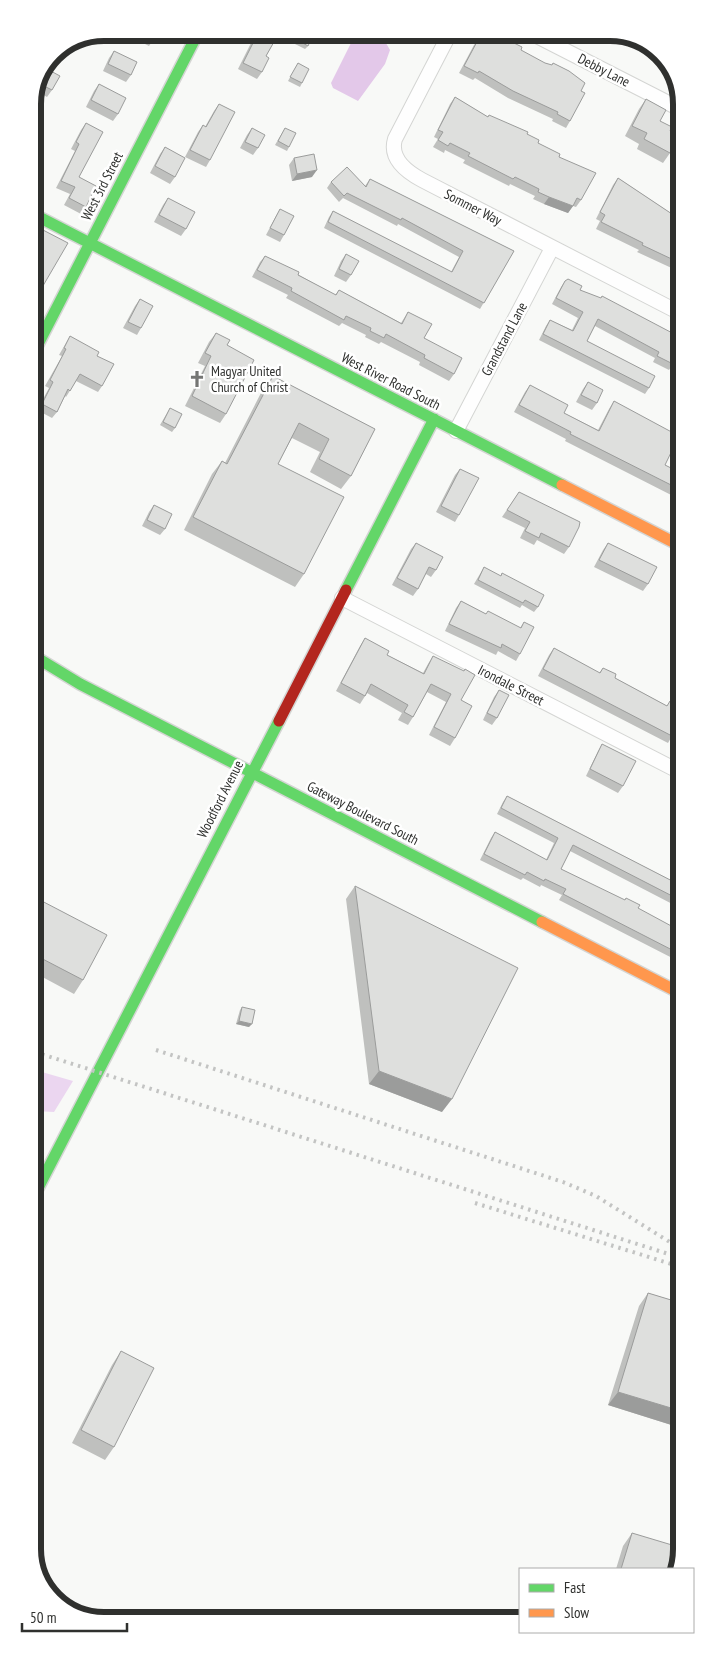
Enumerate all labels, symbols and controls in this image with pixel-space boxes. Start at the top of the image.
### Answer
street label: Debby Lane [575,49,633,91]
street label: West 3rd Street [77,149,127,223]
street label: Sommer Way [441,185,506,230]
street label: Grandstand Lane [477,299,531,379]
street label: West River Road South [338,348,444,414]
place label: Magyar United Church of Christ [211,362,288,396]
church icon: Magyar United Church of Christ [187,369,207,389]
street label: Irondale Street [475,661,547,709]
street label: Woodford Avenue [193,757,247,841]
street label: Gateway Boulevard South [304,777,422,849]
legend [519,1568,694,1633]
text: Fast [564,1578,585,1597]
scale bar [22,1600,128,1632]
text: Slow [564,1603,589,1622]
text: 50 m [30,1608,56,1627]

